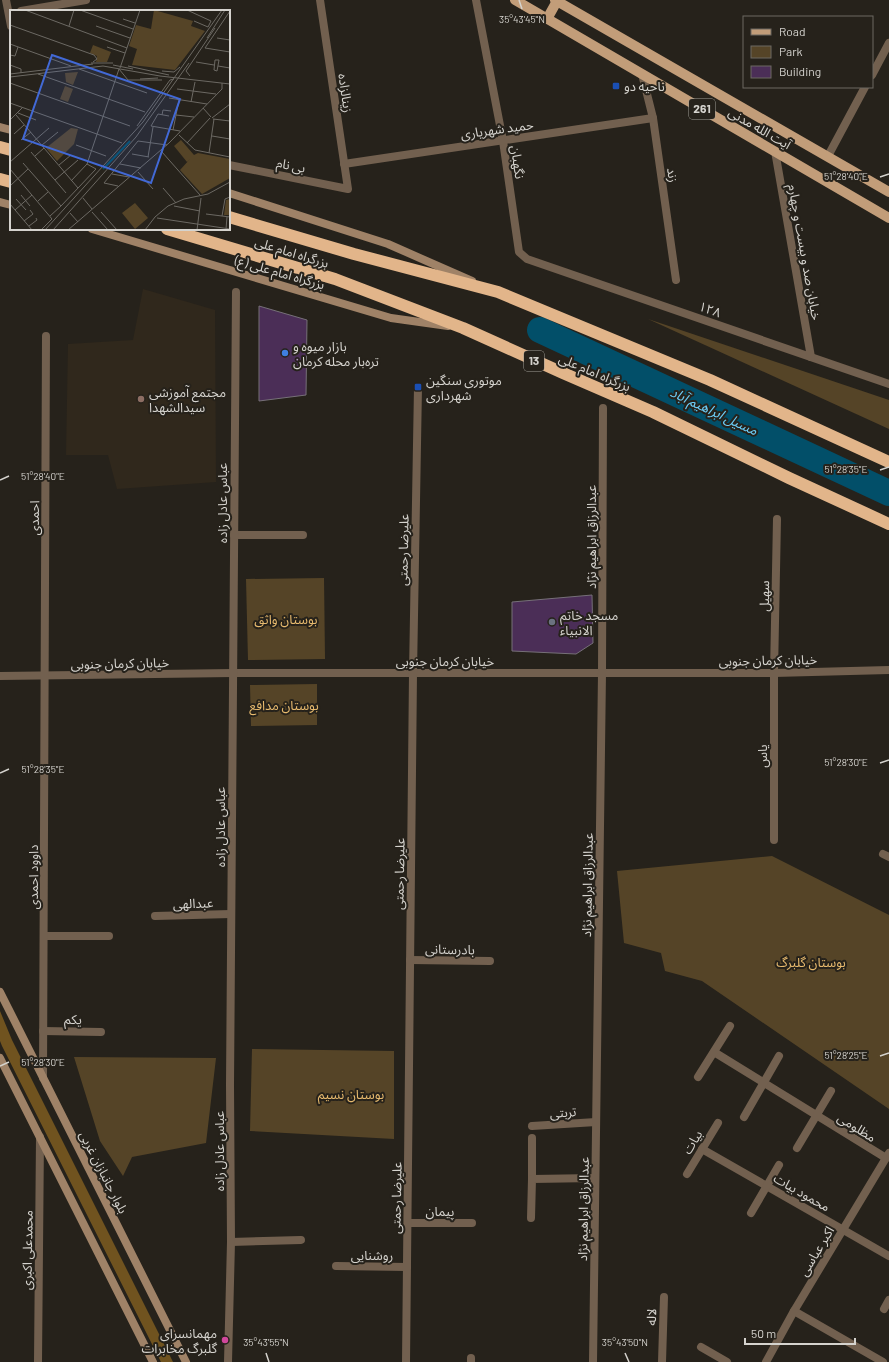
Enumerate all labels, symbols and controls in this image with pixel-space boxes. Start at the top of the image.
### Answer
inset map [10,10,230,230]
text: 35°43'45"N [499,13,545,25]
legend [743,16,873,88]
text: Road [779,24,806,38]
text: Park [779,44,803,58]
text: Building [779,64,821,78]
street label: زینالزاده [335,72,357,114]
place label: ناحیه دو [624,78,665,94]
marker: ناحیه دو [611,81,621,91]
road number: 261 [689,99,715,119]
street label: آیت الله مدنی [725,104,795,154]
street label: حمید شهریاری [460,116,535,143]
street label: نگهبان [507,144,528,180]
street label: بی نام [275,154,307,178]
street label: زند [664,167,682,183]
text: 51°28'40"E [824,170,868,182]
street label: خیابان صد و بیست و چهارم [783,183,825,322]
street label: بزرگراه امام علی [252,233,331,273]
street label: بزرگراه امام علی (ع) [231,251,327,295]
street label: ۱۲۸ [697,298,724,320]
place label: بازار میوه و تره‌بار محله کرمان [293,338,379,370]
marker: بازار میوه و تره‌بار محله کرمان [280,348,290,358]
street label: بزرگراه امام علی [556,350,633,396]
road number: 13 [524,351,544,371]
place label: موتوری سنگین شهرداری [426,372,502,404]
marker: موتوری سنگین شهرداری [413,382,423,392]
water label: مسیل ابراهیم آباد [666,383,761,441]
place label: مجتمع آموزشی سیدالشهدا [149,384,226,416]
marker: مجتمع آموزشی سیدالشهدا [136,394,146,404]
street label: عباس عادل زاده [214,462,231,543]
text: 51°28'35"E [824,463,868,475]
text: 51°28'40"E [21,470,65,482]
street label: عبدالرزاق ابراهیم نژاد [583,485,602,589]
street label: احمدی [26,500,43,536]
street label: علیرضا رحمتی [394,513,413,586]
street label: سهیل [756,580,773,612]
place label: مسجد خاتم الانبیاء [560,607,618,638]
park label: بوستان واثق [254,611,318,628]
marker: مسجد خاتم الانبیاء [547,617,557,627]
street label: خیابان کرمان جنوبی [719,651,818,670]
street label: خیابان کرمان جنوبی [396,653,495,670]
street label: خیابان کرمان جنوبی [71,654,170,673]
park label: بوستان مدافع [249,697,319,716]
street label: یاس [754,744,771,768]
text: 51°28'30"E [824,756,868,768]
text: 51°28'35"E [21,763,65,775]
street label: عباس عادل زاده [212,786,229,867]
street label: عبدالرزاق ابراهیم نژاد [578,832,599,937]
street label: علیرضا رحمتی [390,837,409,910]
street label: داوود احمدی [25,845,42,909]
street label: عبدالهی [172,894,214,913]
street label: بادرستانی [425,941,475,958]
park label: بوستان گلبرگ [776,954,846,971]
street label: یکم [64,1011,82,1030]
text: 51°28'25"E [824,1049,868,1061]
text: 51°28'30"E [21,1056,65,1068]
park label: بوستان نسیم [318,1086,384,1105]
street label: تربتی [549,1103,577,1122]
street label: مظلومی [834,1109,879,1146]
street label: عباس عادل زاده [211,1110,228,1191]
street label: بیات [679,1127,705,1157]
street label: بلوار جانبازان غربی [75,1128,132,1216]
street label: عبدالرزاق ابراهیم نژاد [574,1156,595,1261]
street label: علیرضا رحمتی [387,1161,406,1234]
street label: محمود بیات [771,1169,833,1215]
street label: پیمان [426,1203,455,1221]
street label: محمدعلی اکبری [18,1210,37,1290]
street label: اکبر عباسی [795,1223,838,1279]
street label: روشنایی [351,1247,393,1264]
street label: لاله [643,1308,659,1326]
scale bar [745,1320,855,1346]
place label: مهمانسرای گلبرگ مخابرات [141,1325,218,1356]
text: 50 m [751,1326,776,1340]
marker: مهمانسرای گلبرگ مخابرات [220,1335,230,1345]
text: 35°43'55"N [243,1336,289,1348]
text: 35°43'50"N [602,1336,648,1348]

